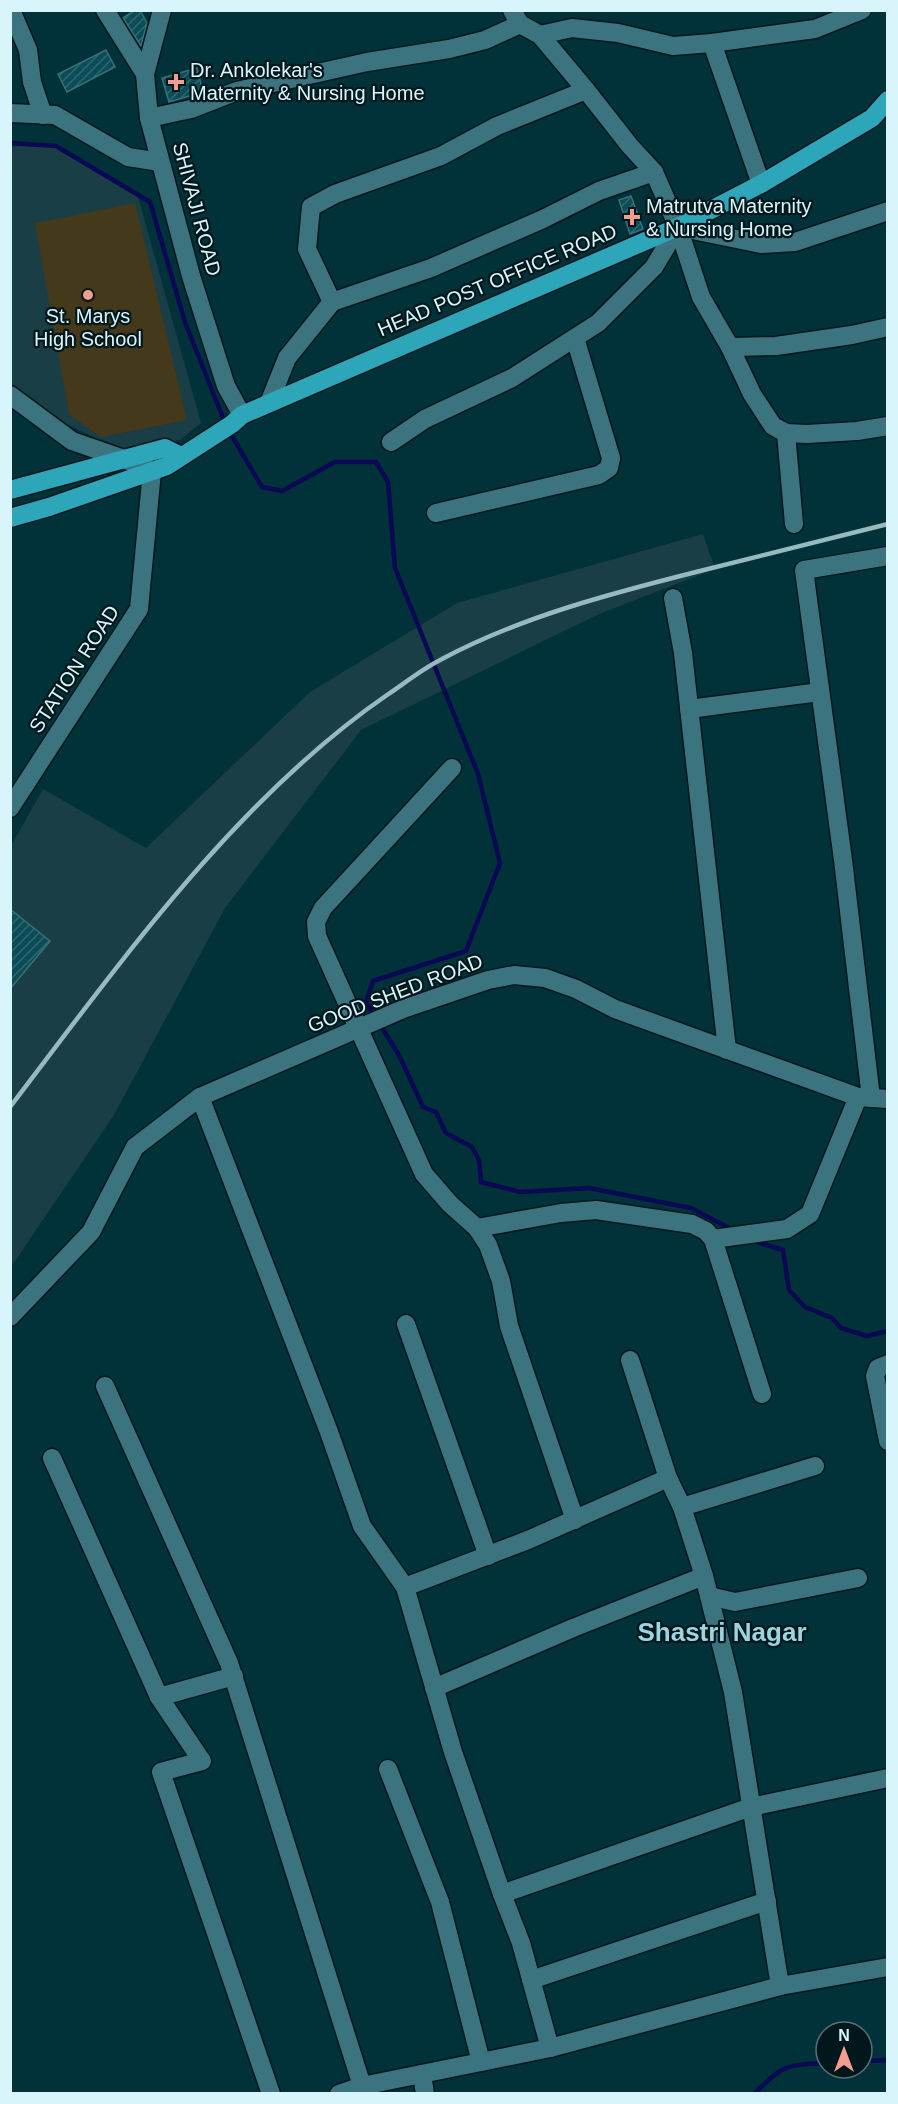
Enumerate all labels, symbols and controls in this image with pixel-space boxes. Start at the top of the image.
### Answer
place label: Dr. Ankolekar's Maternity & Nursing Home [190,59,425,104]
marker: Dr. Ankolekar's Maternity & Nursing Home [167,73,185,91]
street label: SHIVAJI ROAD [169,140,225,278]
place label: Matrutva Maternity & Nursing Home [646,195,812,240]
marker: Matrutva Maternity & Nursing Home [623,208,641,226]
street label: HEAD POST OFFICE ROAD [374,220,620,340]
marker: St. Marys High School [81,288,95,302]
place label: St. Marys High School [34,305,142,350]
street label: STATION ROAD [25,601,123,737]
street label: GOOD SHED ROAD [304,949,486,1037]
district label: Shastri Nagar [637,1617,807,1647]
north arrow [814,2020,874,2080]
text: N [838,2027,850,2044]

